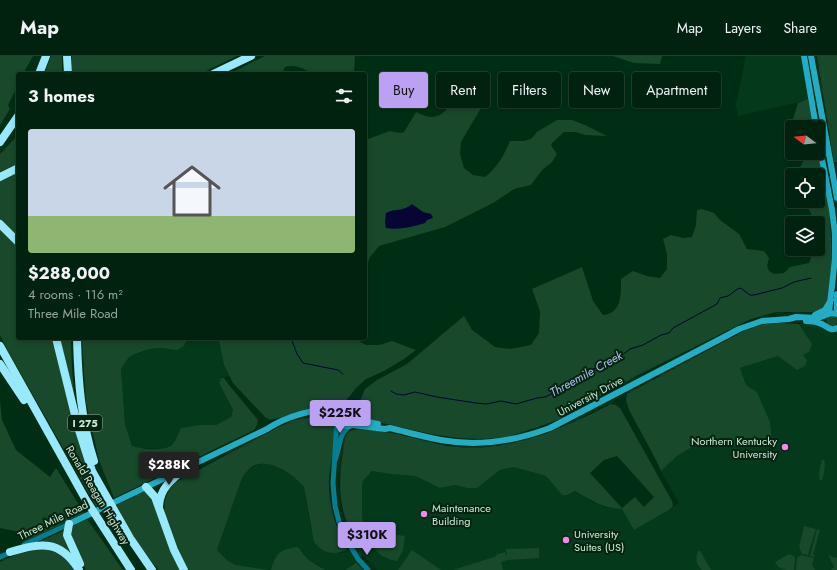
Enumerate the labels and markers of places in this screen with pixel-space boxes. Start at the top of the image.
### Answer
pin: $225K [312,400,368,434]
place label: Northern Kentucky University [691,433,777,462]
marker: Northern Kentucky University [780,442,790,452]
pin: $288K [141,452,197,486]
place label: Maintenance Building [432,500,491,529]
marker: Maintenance Building [419,509,429,519]
pin: $310K [339,522,395,556]
place label: University Suites (US) [574,526,624,555]
marker: University Suites (US) [561,535,571,545]

